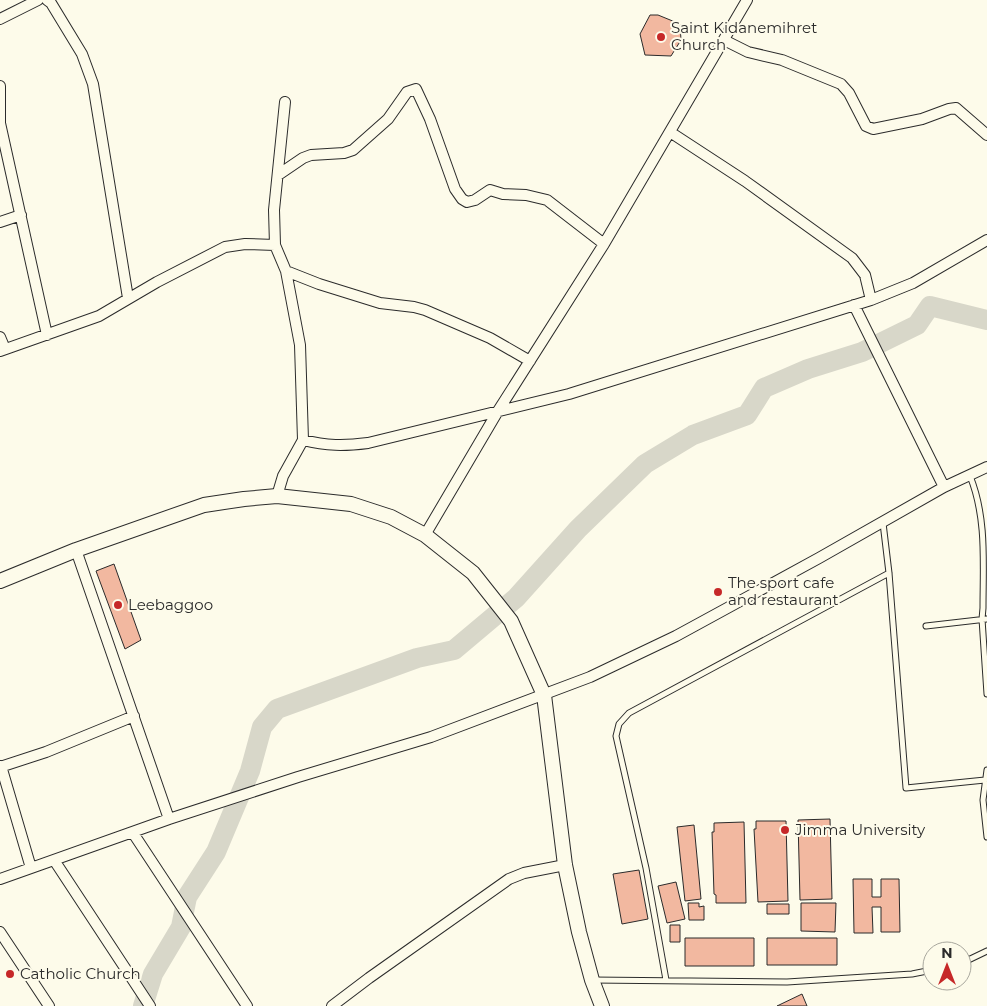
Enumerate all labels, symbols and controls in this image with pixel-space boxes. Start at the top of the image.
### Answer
place label: Saint Kidanemihret Church [671,18,817,54]
marker: Saint Kidanemihret Church [655,31,667,43]
place label: The sport cafe and restaurant [728,573,839,609]
marker: The sport cafe and restaurant [712,586,724,598]
place label: Leebaggoo [128,595,213,614]
marker: Leebaggoo [112,599,124,611]
place label: Jimma University [794,820,926,839]
marker: Jimma University [779,824,791,836]
north arrow [922,941,972,991]
text: N [941,944,953,962]
place label: Catholic Church [20,964,141,983]
marker: Catholic Church [4,968,16,980]

